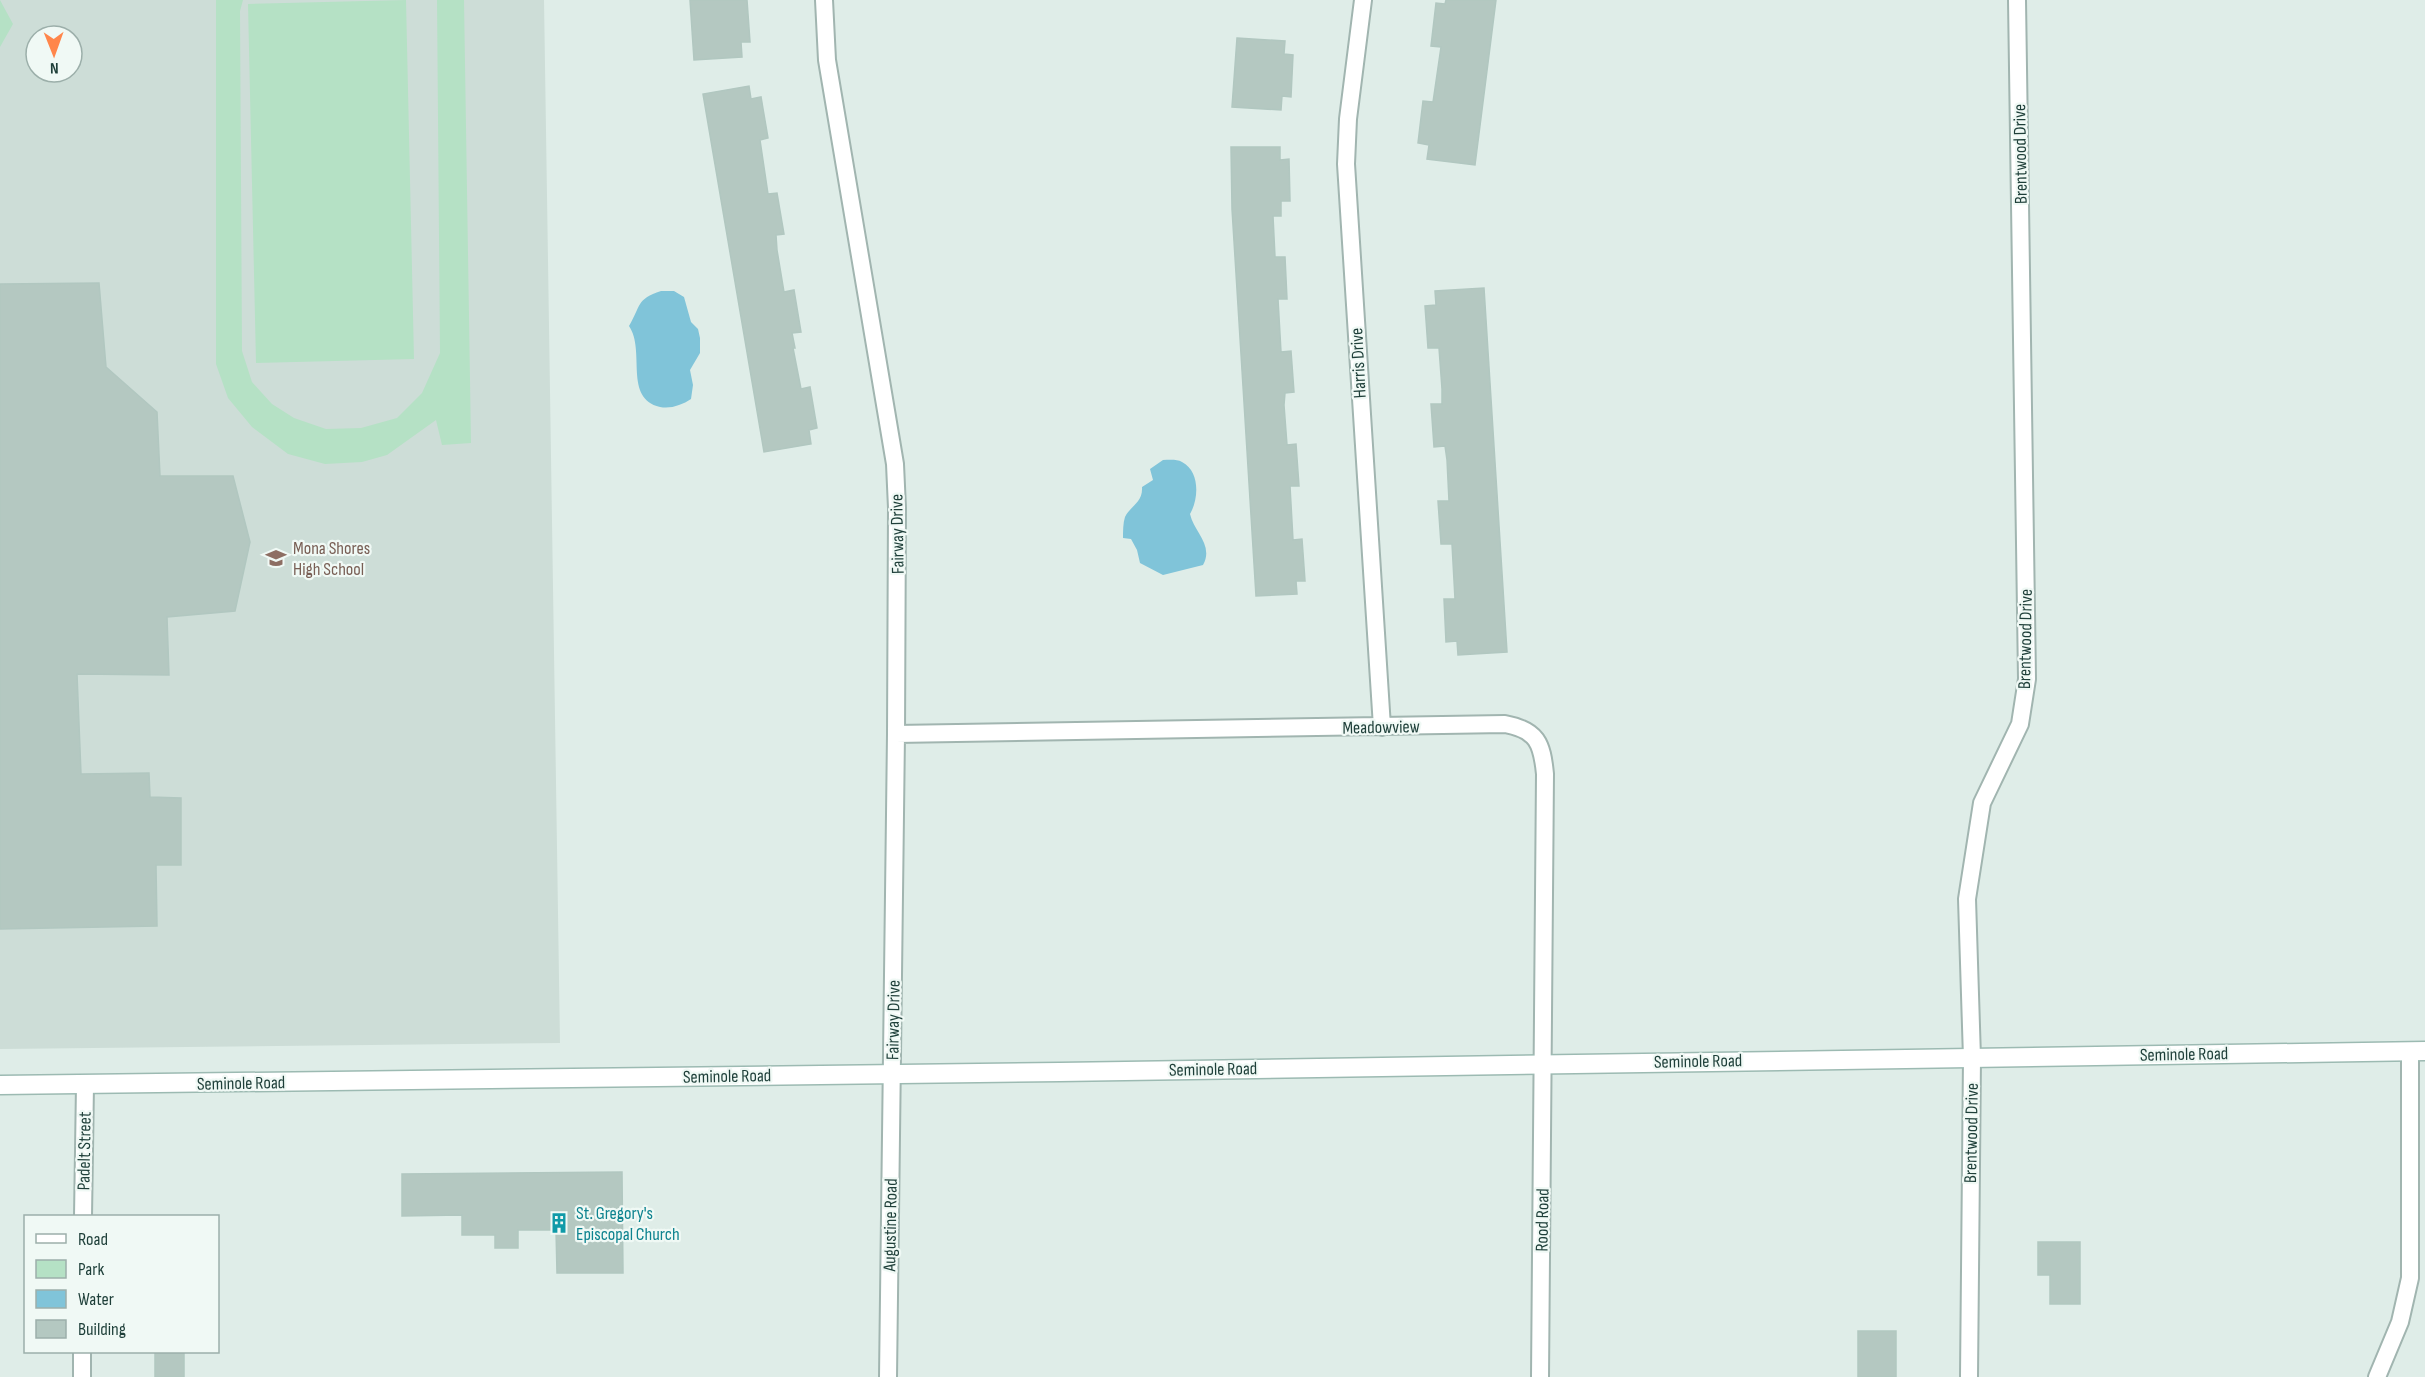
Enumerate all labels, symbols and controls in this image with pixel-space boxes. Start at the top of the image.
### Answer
north arrow [24,24,84,84]
text: N [50,58,59,77]
street label: Brentwood Drive [2009,104,2032,204]
street label: Harris Drive [1346,327,1371,399]
street label: Fairway Drive [886,494,909,574]
place label: Mona Shores High School [293,538,370,580]
school or university icon: Mona Shores High School [264,546,288,570]
street label: Brentwood Drive [2014,589,2037,689]
street label: Meadowview [1342,716,1420,739]
street label: Fairway Drive [882,980,905,1060]
street label: Seminole Road [2140,1043,2228,1066]
street label: Seminole Road [1654,1050,1742,1073]
street label: Seminole Road [1169,1058,1257,1081]
street label: Seminole Road [683,1065,771,1088]
street label: Seminole Road [197,1072,285,1095]
street label: Brentwood Drive [1960,1083,1983,1183]
street label: Padelt Street [73,1111,96,1191]
street label: Augustine Road [879,1178,902,1273]
street label: Rood Road [1531,1188,1554,1252]
place label: St. Gregory's Episcopal Church [576,1203,680,1245]
building icon: St. Gregory's Episcopal Church [547,1211,571,1235]
legend [24,1215,219,1353]
text: Road [78,1229,108,1250]
text: Park [78,1259,104,1280]
text: Water [78,1289,114,1310]
text: Building [78,1319,126,1340]

